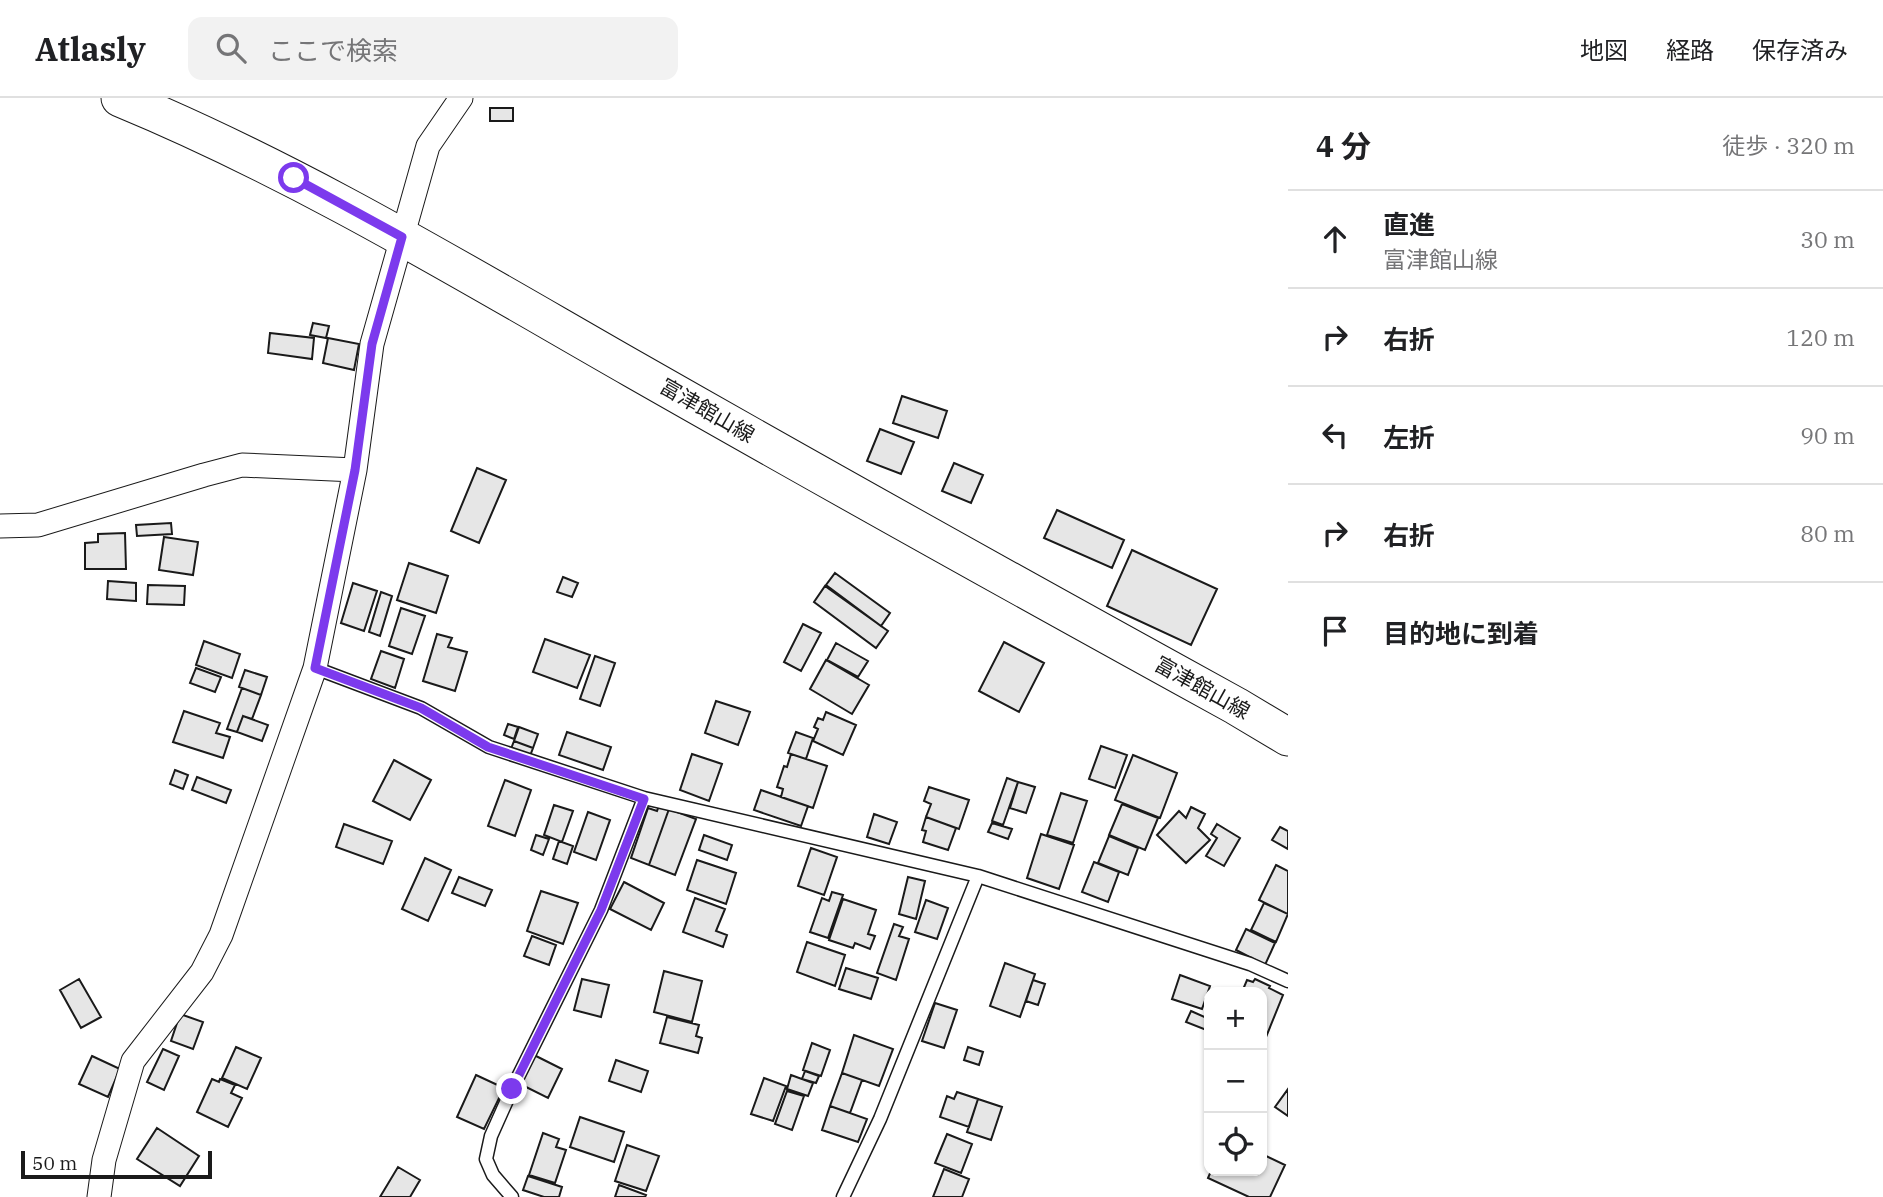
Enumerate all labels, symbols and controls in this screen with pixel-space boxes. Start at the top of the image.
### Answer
search box [188,17,678,80]
text: Atlasly [35,27,146,70]
icon: search [212,29,250,67]
text: ここで検索 [268,33,398,67]
text: 地図 [1580,34,1628,66]
text: 経路 [1666,34,1714,66]
text: 保存済み [1752,34,1848,66]
text: 4 分 [1316,126,1371,165]
text: 徒歩 · 320 m [1722,130,1855,160]
route start [278,162,309,193]
text: 直進 [1383,207,1435,241]
icon: ahead [1316,220,1354,258]
text: 30 m [1800,224,1855,254]
text: 富津館山線 [1383,244,1498,274]
icon: right [1316,318,1354,356]
text: 右折 [1383,322,1435,356]
text: 120 m [1786,322,1855,352]
street label: 富津館山線 [655,372,760,449]
icon: left [1316,416,1354,454]
text: 左折 [1383,420,1435,454]
text: 90 m [1800,420,1855,450]
icon: right [1316,514,1354,552]
text: 右折 [1383,518,1435,552]
text: 80 m [1800,518,1855,548]
icon: arrive [1316,612,1354,650]
text: 目的地に到着 [1383,616,1539,650]
street label: 富津館山線 [1150,649,1255,725]
map controls [1204,987,1267,1176]
button: + [1204,987,1267,1050]
button: − [1204,1050,1267,1113]
route end [496,1073,527,1104]
button: locate [1204,1113,1267,1176]
scale bar [21,1148,212,1180]
text: 50 m [32,1151,77,1175]

